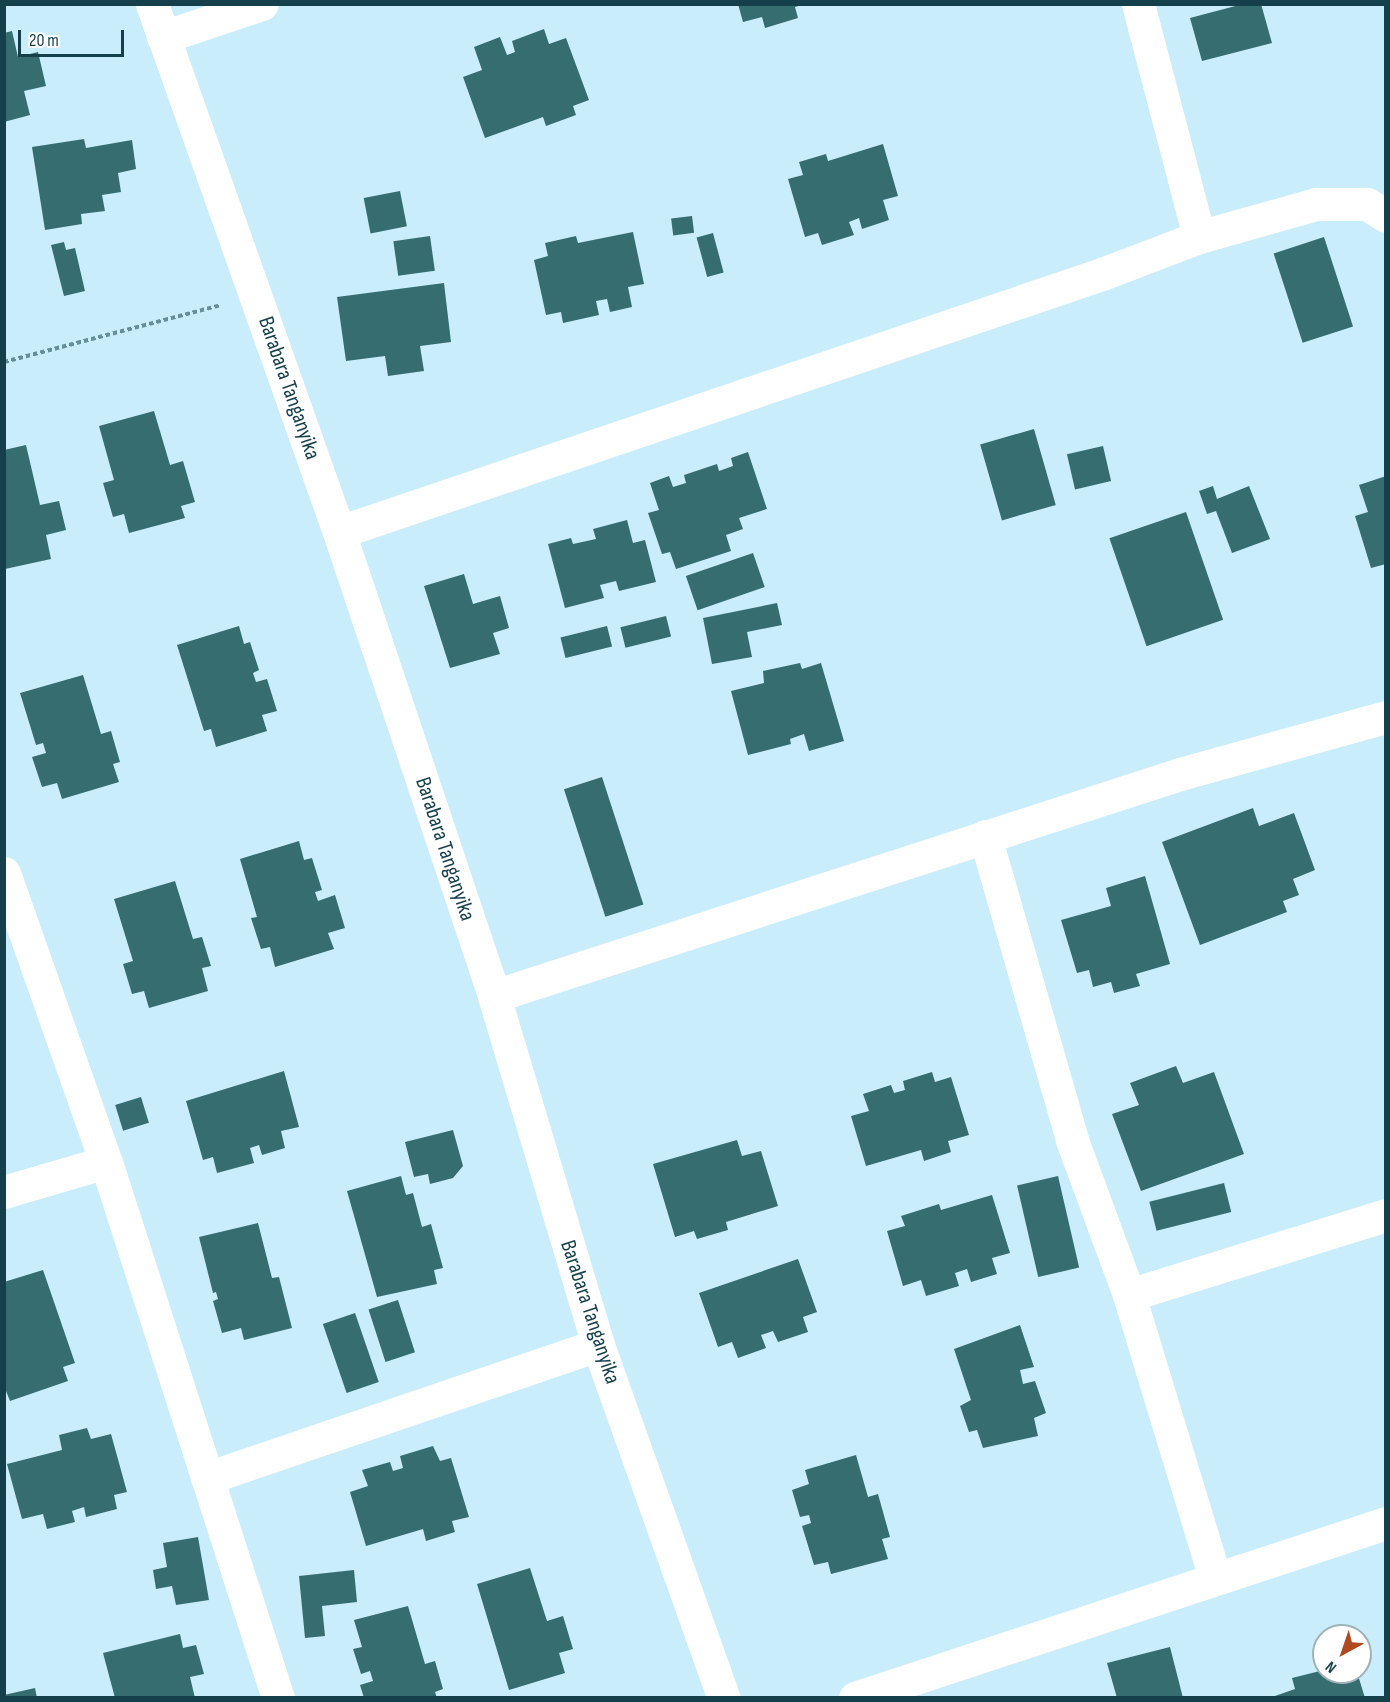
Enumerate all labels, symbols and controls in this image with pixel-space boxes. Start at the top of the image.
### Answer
scale bar [21,18,128,56]
text: 20 m [29,30,59,51]
street label: Barabara Tanganyika [252,313,326,463]
street label: Barabara Tanganyika [409,774,481,924]
street label: Barabara Tanganyika [554,1237,626,1387]
north arrow [1312,1624,1372,1684]
text: N [1322,1657,1341,1677]

